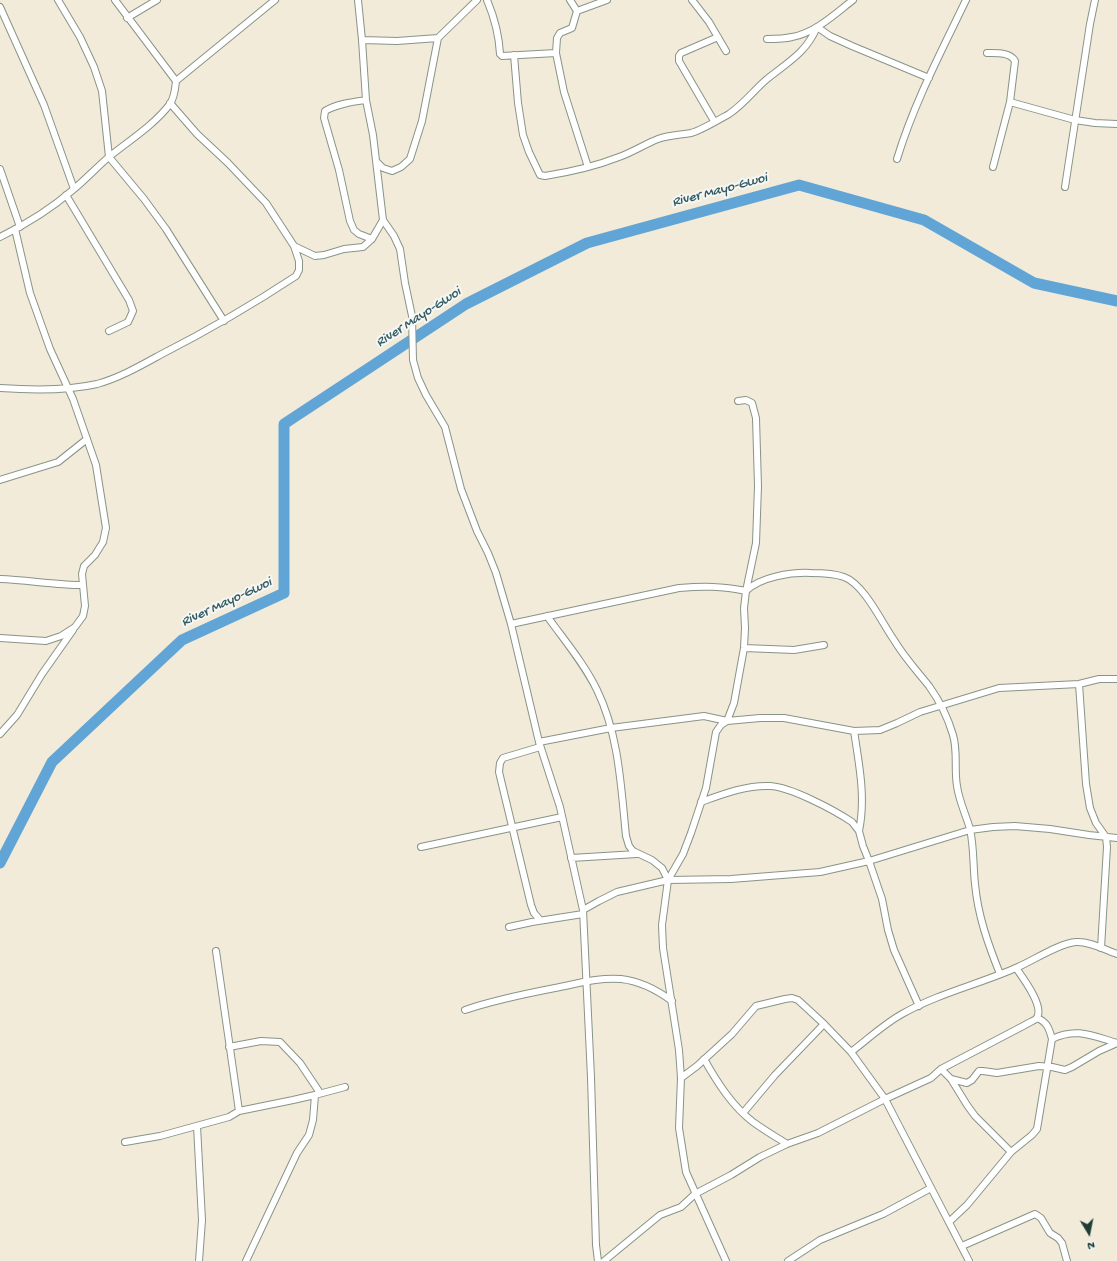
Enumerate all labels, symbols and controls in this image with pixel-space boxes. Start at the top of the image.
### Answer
water label: River Mayo-Gwoi [670,170,770,212]
water label: River Mayo-Gwoi [373,284,465,352]
water label: River Mayo-Gwoi [179,575,275,631]
north arrow [1069,1213,1109,1253]
text: N [1087,1238,1096,1251]

